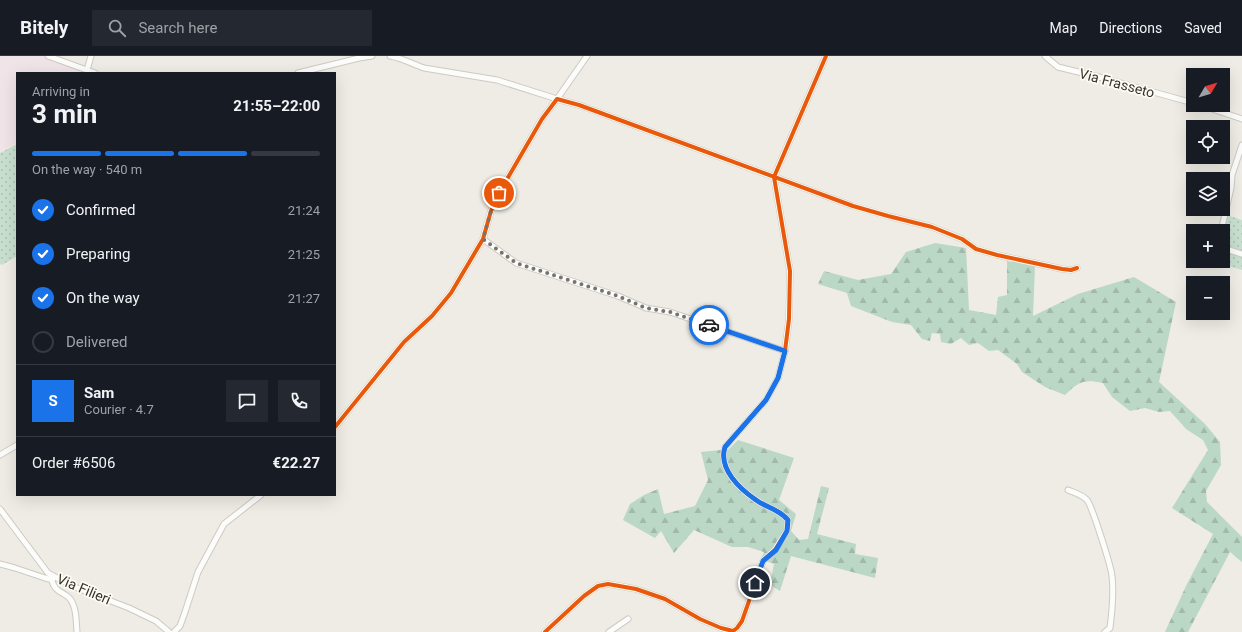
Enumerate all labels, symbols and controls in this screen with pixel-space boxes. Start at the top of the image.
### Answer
search box [92,10,372,46]
text: Bitely [20,16,68,39]
icon: search [106,17,128,39]
text: Search here [138,19,217,37]
text: Map [1050,20,1077,36]
text: Directions [1099,20,1162,36]
text: Saved [1184,20,1222,36]
street label: Via Frasseto [1078,65,1156,101]
north arrow [1186,68,1230,112]
map controls [1186,68,1230,320]
text: Arriving in [32,84,90,99]
text: 21:55–22:00 [233,97,320,115]
text: 3 min [32,99,97,129]
button: locate [1186,120,1230,164]
text: On the way · 540 m [32,162,142,177]
button: layers [1186,172,1230,216]
pin [482,176,516,210]
icon: bag [488,182,510,204]
icon: check [32,199,54,221]
text: Confirmed [66,201,136,219]
text: 21:24 [288,203,320,218]
button: + [1186,224,1230,268]
icon: check [32,243,54,265]
text: Preparing [66,245,130,263]
text: 21:25 [288,247,320,262]
button: − [1186,276,1230,320]
icon: check [32,287,54,309]
text: On the way [66,289,140,307]
text: 21:27 [288,291,320,306]
courier [689,305,729,345]
icon: car [698,314,720,336]
text: Delivered [66,333,128,351]
button: chat [226,380,268,422]
button: phone [278,380,320,422]
text: Sam [84,384,114,402]
text: S [48,392,58,410]
text: Courier · 4.7 [84,402,154,417]
text: Order #6506 [32,454,115,472]
text: €22.27 [273,454,320,472]
pin [738,566,772,600]
street label: Via Filieri [55,571,113,607]
icon: home [744,572,766,594]

